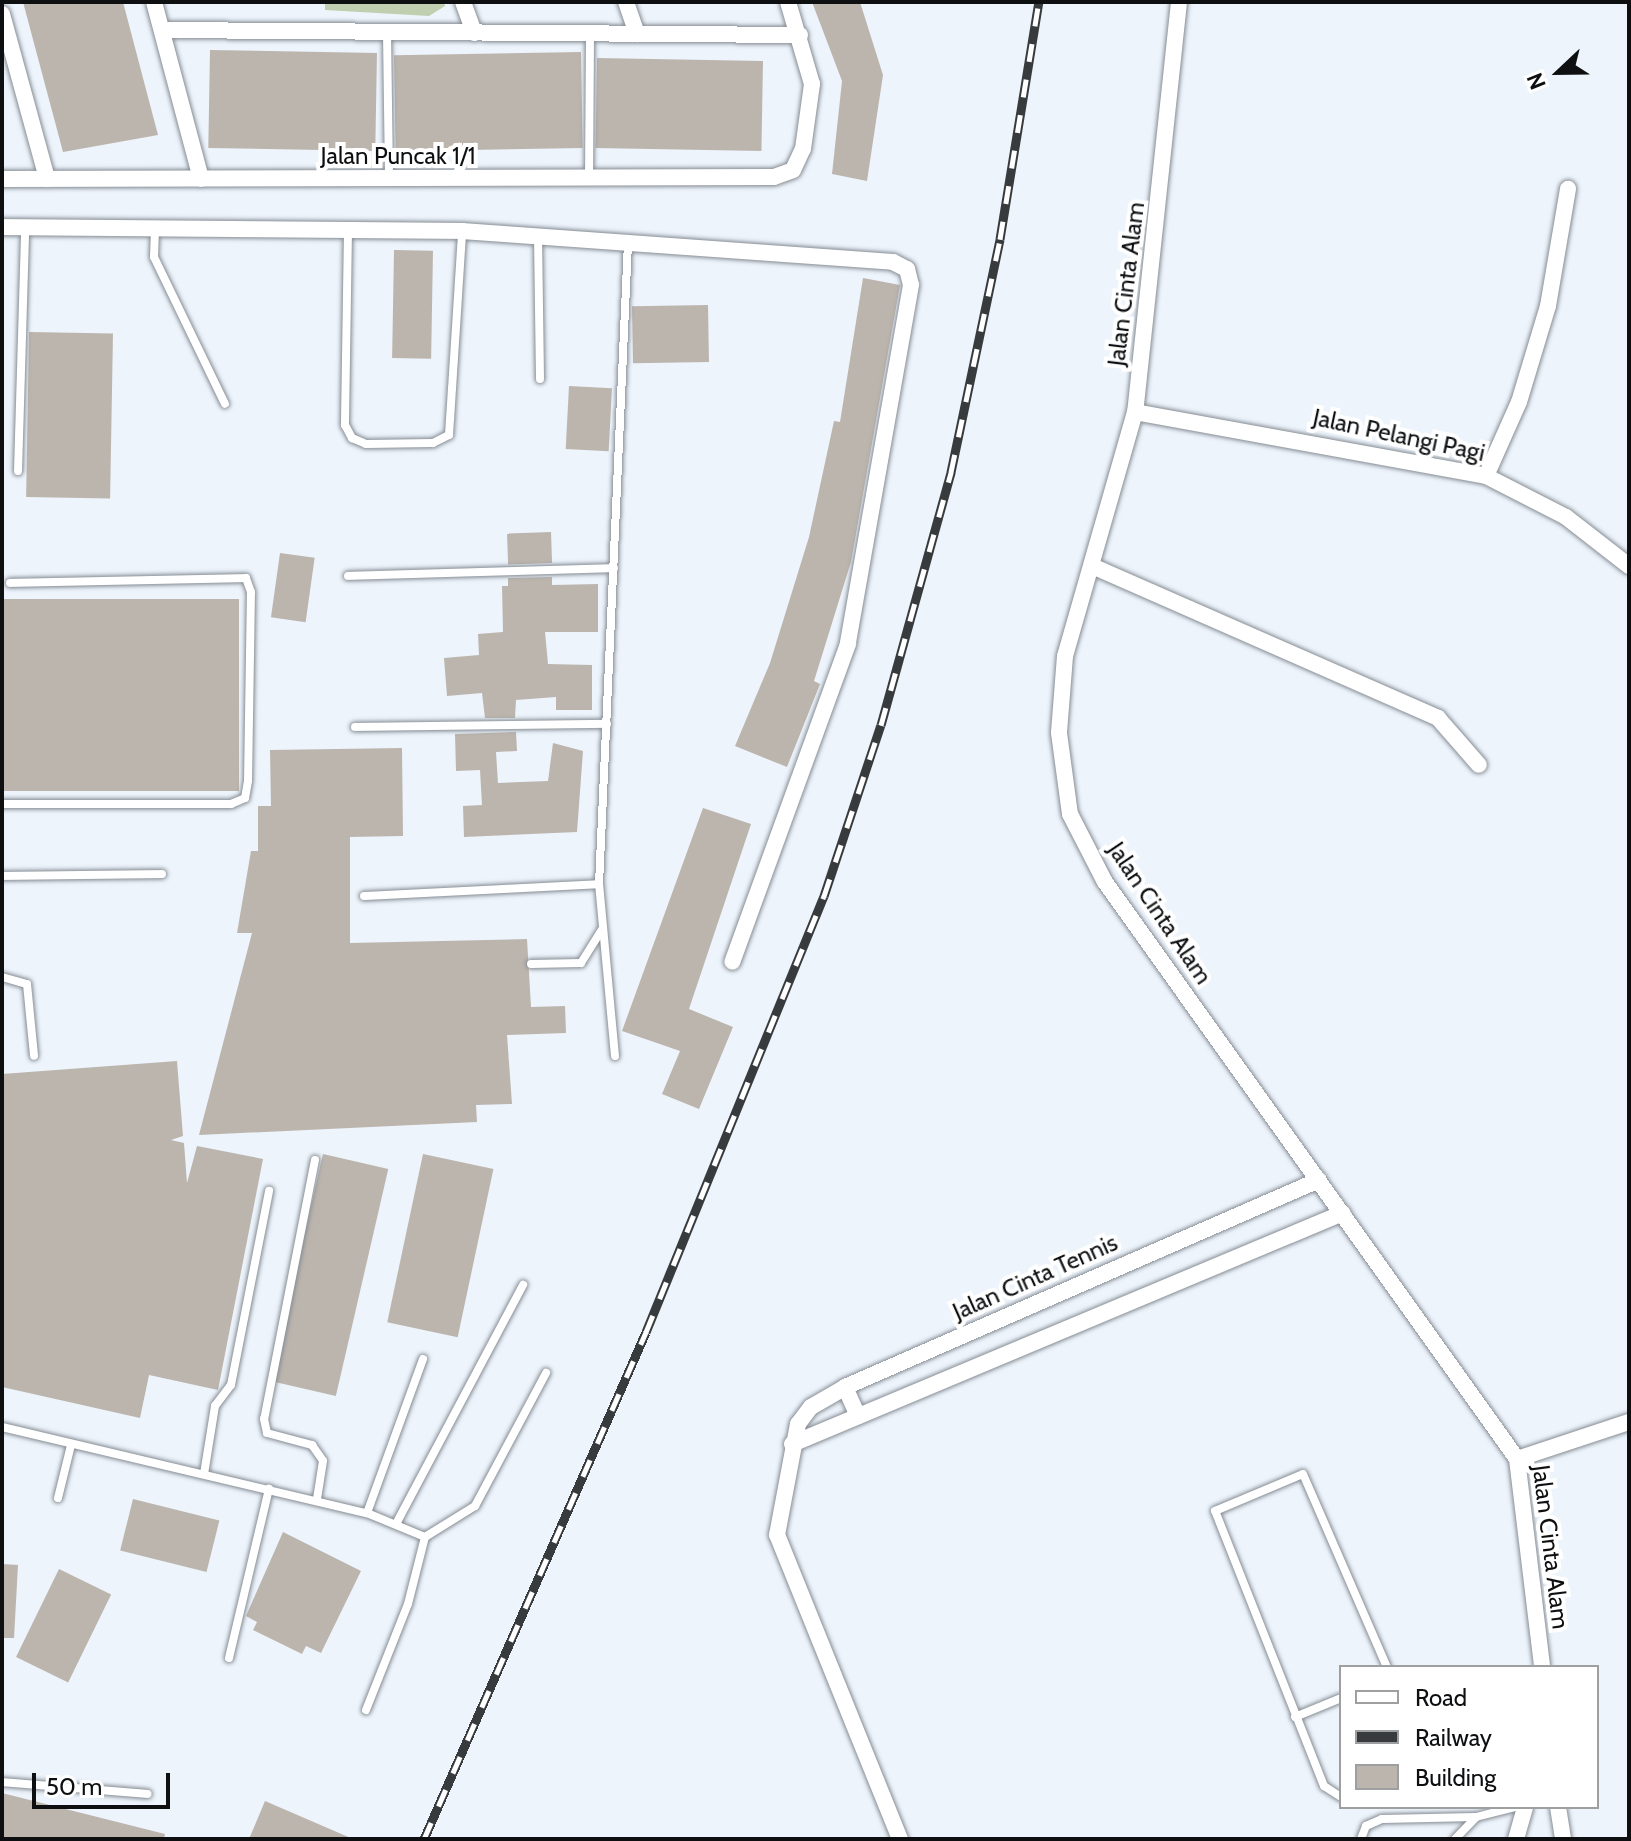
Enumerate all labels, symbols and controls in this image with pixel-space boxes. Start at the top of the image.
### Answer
north arrow [1519,32,1599,112]
text: N [1521,69,1552,93]
street label: Jalan Puncak 1/1 [321,142,475,170]
street label: Jalan Cinta Alam [1102,200,1150,368]
street label: Jalan Pelangi Pagi [1310,403,1488,467]
street label: Jalan Cinta Alam [1102,837,1218,989]
street label: Jalan Cinta Tennis [948,1228,1122,1326]
street label: Jalan Cinta Alam [1527,1463,1575,1631]
legend [1339,1665,1599,1809]
text: Road [1415,1683,1467,1712]
text: Railway [1415,1723,1492,1752]
scale bar [36,1757,174,1807]
text: Building [1415,1763,1496,1792]
text: 50 m [46,1772,102,1801]

